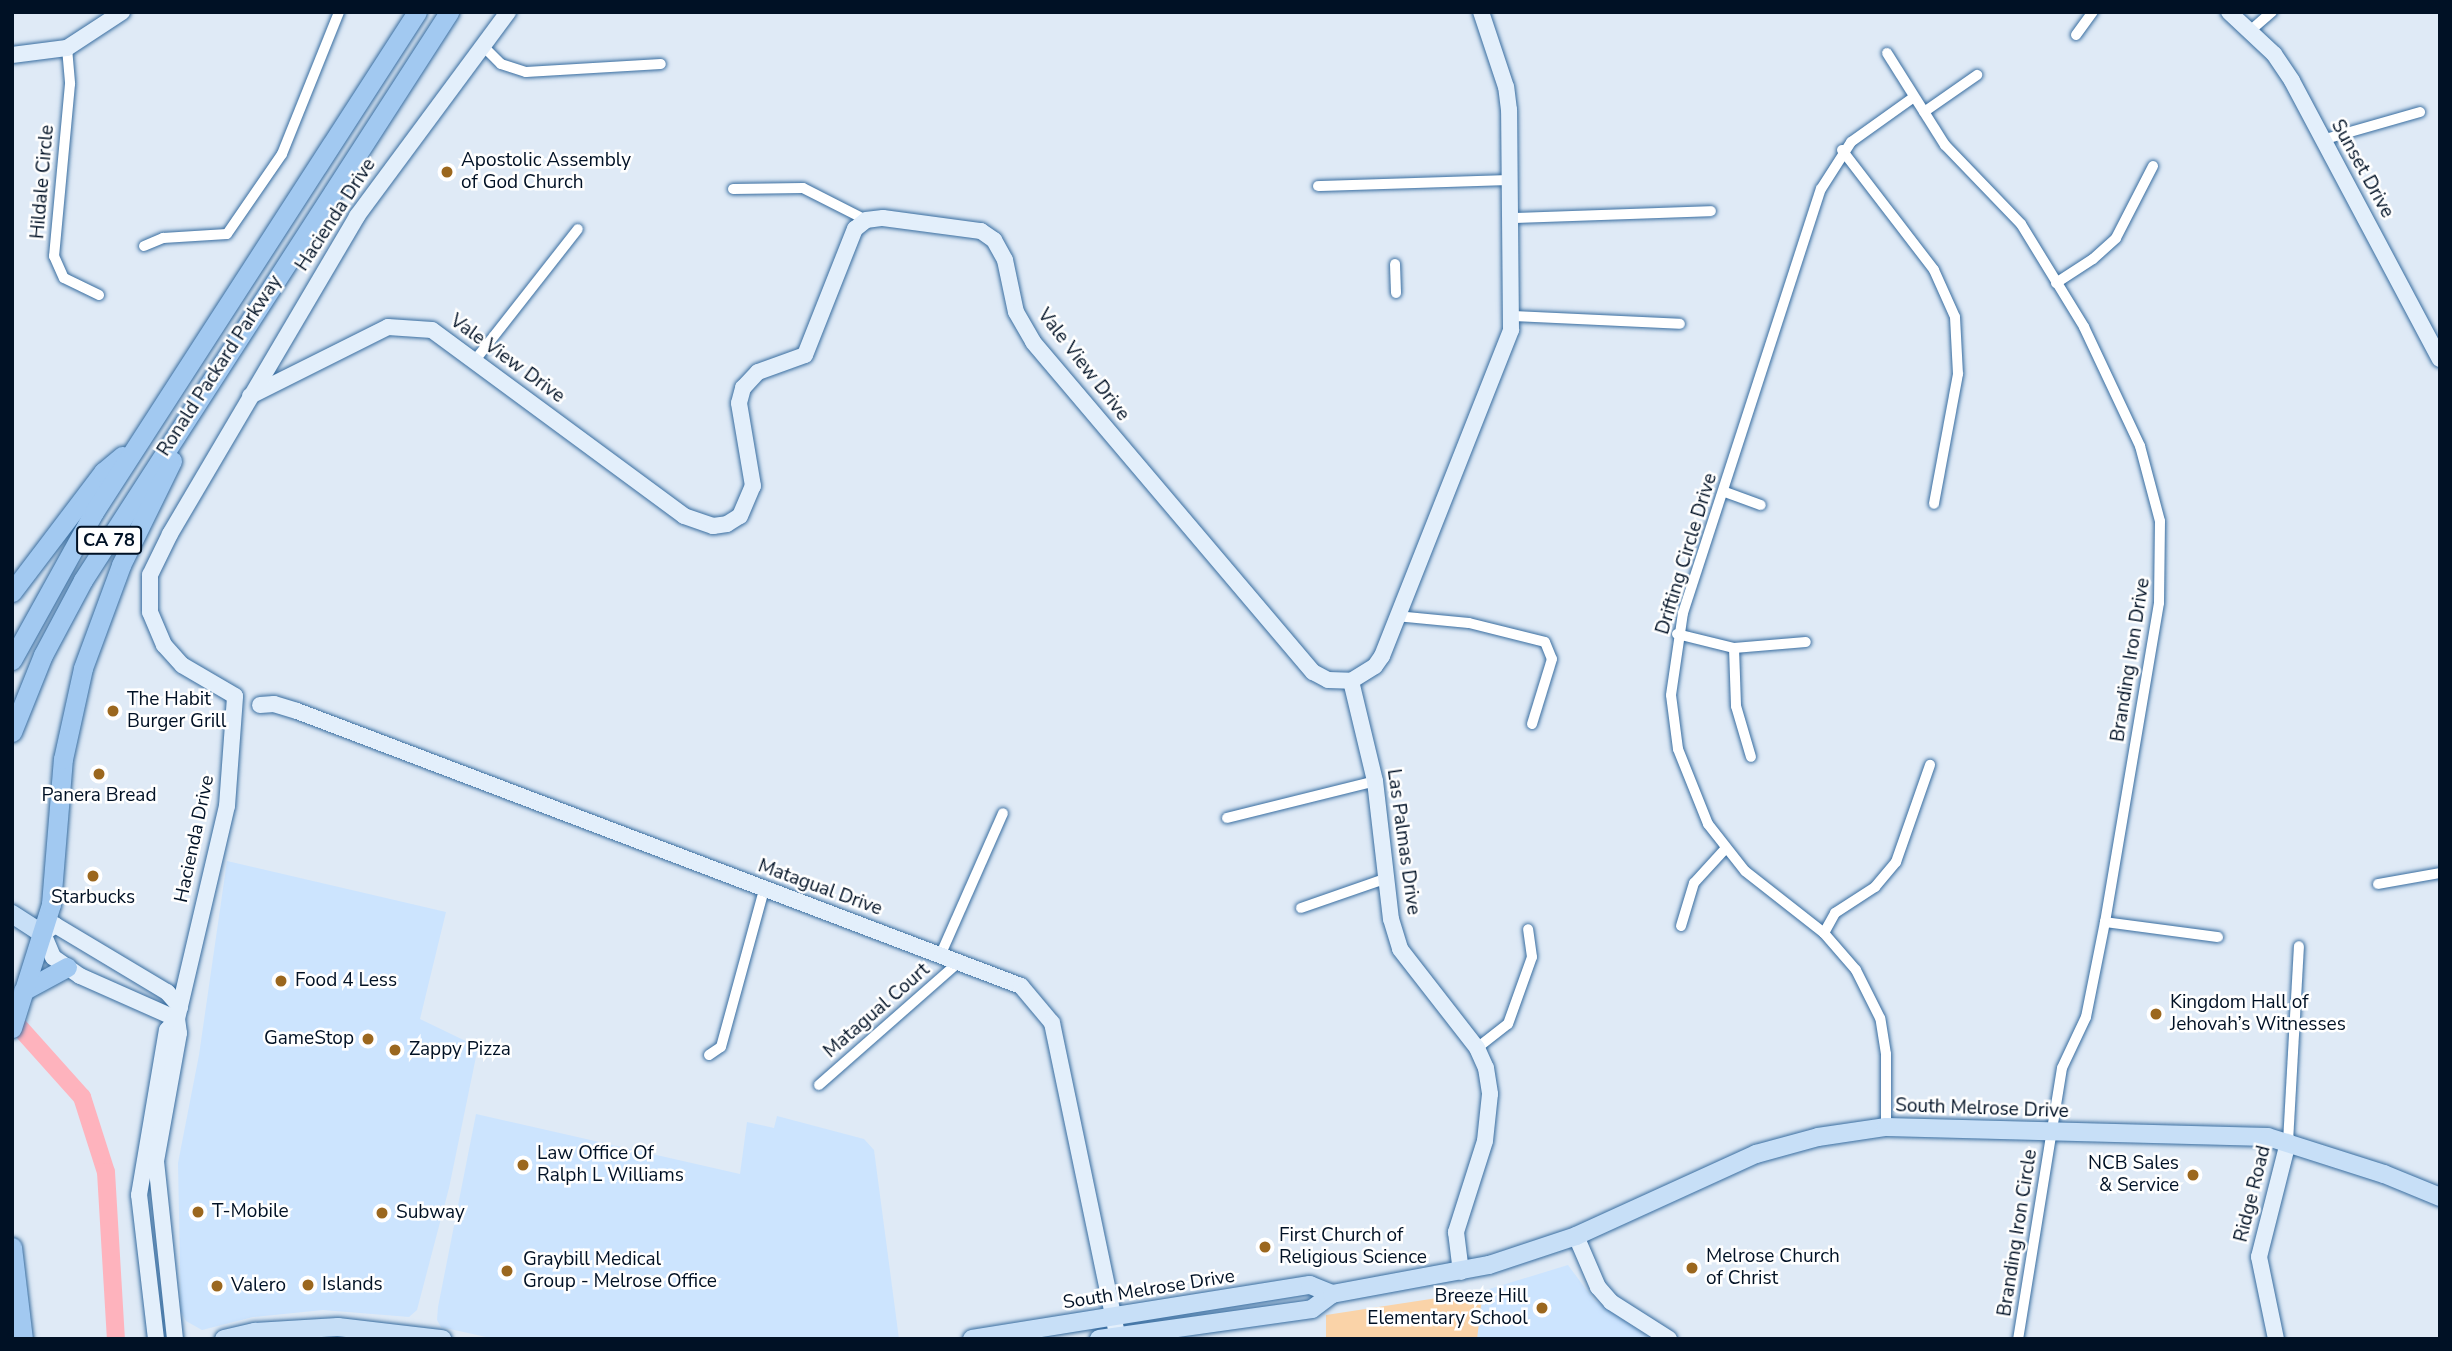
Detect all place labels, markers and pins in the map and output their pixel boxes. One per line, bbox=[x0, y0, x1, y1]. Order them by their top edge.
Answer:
place label: Apostolic Assembly of God Church bbox=[461, 150, 631, 194]
marker: Apostolic Assembly of God Church bbox=[439, 164, 455, 180]
place label: The Habit Burger Grill bbox=[127, 689, 226, 733]
marker: The Habit Burger Grill bbox=[105, 703, 121, 719]
marker: Panera Bread bbox=[91, 766, 107, 782]
place label: Panera Bread bbox=[42, 785, 156, 807]
marker: Starbucks bbox=[85, 868, 101, 884]
place label: Starbucks bbox=[51, 887, 135, 909]
place label: Food 4 Less bbox=[295, 970, 397, 992]
marker: Food 4 Less bbox=[273, 973, 289, 989]
place label: Kingdom Hall of Jehovah’s Witnesses bbox=[2170, 992, 2346, 1036]
marker: Kingdom Hall of Jehovah’s Witnesses bbox=[2148, 1006, 2164, 1022]
place label: GameStop bbox=[264, 1028, 354, 1050]
marker: GameStop bbox=[360, 1031, 376, 1047]
place label: Zappy Pizza bbox=[409, 1039, 511, 1061]
marker: Zappy Pizza bbox=[387, 1042, 403, 1058]
place label: Law Office Of Ralph L Williams bbox=[537, 1143, 684, 1187]
place label: NCB Sales & Service bbox=[2088, 1153, 2179, 1197]
marker: Law Office Of Ralph L Williams bbox=[515, 1157, 531, 1173]
marker: NCB Sales & Service bbox=[2185, 1167, 2201, 1183]
place label: T-Mobile bbox=[212, 1201, 289, 1223]
place label: Subway bbox=[396, 1202, 465, 1224]
marker: T-Mobile bbox=[190, 1204, 206, 1220]
marker: Subway bbox=[374, 1205, 390, 1221]
place label: First Church of Religious Science bbox=[1279, 1225, 1427, 1269]
marker: First Church of Religious Science bbox=[1257, 1239, 1273, 1255]
place label: Melrose Church of Christ bbox=[1706, 1246, 1840, 1290]
place label: Graybill Medical Group - Melrose Office bbox=[523, 1249, 717, 1293]
marker: Melrose Church of Christ bbox=[1684, 1260, 1700, 1276]
marker: Graybill Medical Group - Melrose Office bbox=[497, 1261, 517, 1281]
place label: Islands bbox=[322, 1274, 383, 1296]
place label: Valero bbox=[231, 1275, 286, 1297]
marker: Islands bbox=[300, 1277, 316, 1293]
marker: Valero bbox=[209, 1278, 225, 1294]
place label: Breeze Hill Elementary School bbox=[1367, 1286, 1528, 1330]
marker: Breeze Hill Elementary School bbox=[1534, 1300, 1550, 1316]

